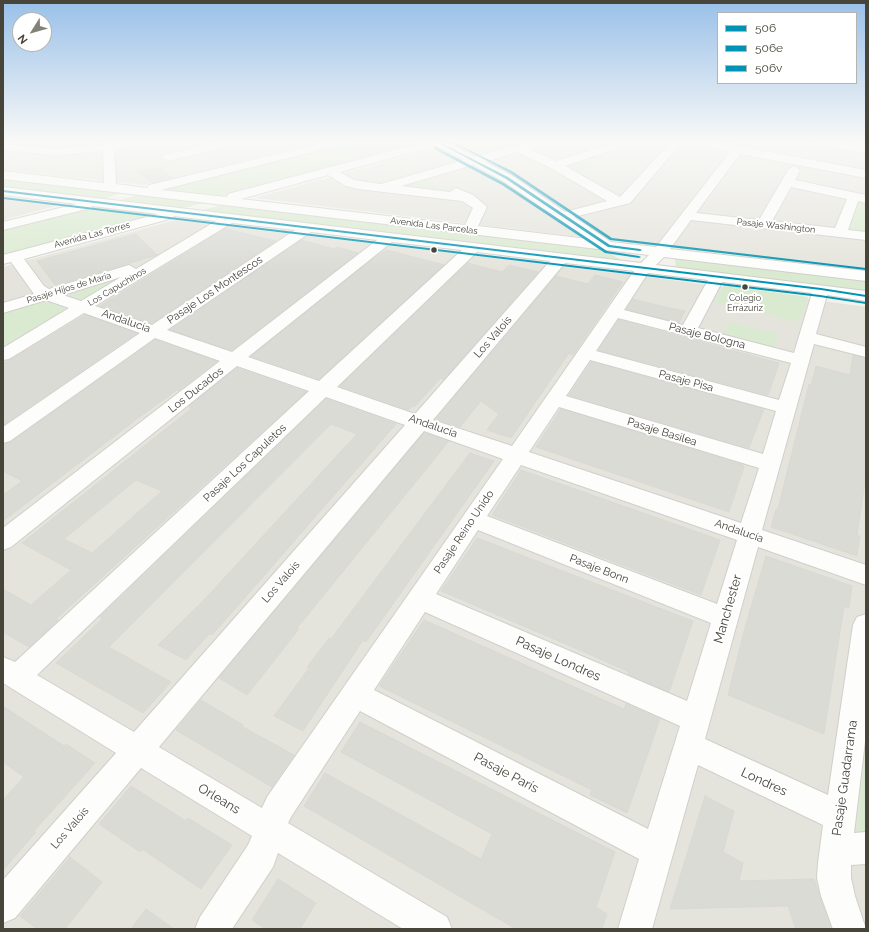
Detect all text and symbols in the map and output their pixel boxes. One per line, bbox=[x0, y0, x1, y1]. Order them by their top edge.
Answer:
north arrow bbox=[12, 12, 52, 52]
legend bbox=[717, 12, 857, 84]
text: 506 bbox=[755, 21, 776, 35]
text: N bbox=[15, 32, 31, 46]
text: 506e bbox=[755, 41, 783, 55]
text: 506v bbox=[755, 61, 783, 75]
street label: Avenida Las Parcelas bbox=[390, 215, 478, 237]
street label: Pasaje Washington bbox=[736, 216, 816, 236]
street label: Avenida Las Torres bbox=[53, 220, 131, 250]
unlabelled marker bbox=[429, 245, 439, 255]
street label: Pasaje Los Montescos bbox=[165, 253, 265, 327]
street label: Los Capuchinos bbox=[86, 265, 148, 309]
street label: Pasaje Hijos de María bbox=[25, 270, 113, 306]
marker: Colegio Errázuriz bbox=[740, 282, 750, 292]
place label: Colegio Errázuriz bbox=[727, 293, 763, 314]
street label: Andalucía bbox=[100, 307, 152, 335]
street label: Los Valois bbox=[471, 313, 515, 361]
street label: Pasaje Bologna bbox=[667, 320, 747, 352]
street label: Los Ducados bbox=[166, 364, 226, 416]
street label: Pasaje Pisa bbox=[657, 367, 715, 395]
street label: Andalucía bbox=[407, 412, 459, 440]
street label: Pasaje Basilea bbox=[626, 415, 698, 449]
street label: Pasaje Los Capuletos bbox=[201, 421, 289, 505]
street label: Pasaje Reino Unido bbox=[431, 488, 497, 576]
street label: Andalucía bbox=[713, 517, 765, 545]
street label: Pasaje Bonn bbox=[567, 552, 631, 586]
street label: Los Valois bbox=[259, 558, 303, 606]
street label: Manchester bbox=[711, 573, 745, 645]
street label: Pasaje Londres bbox=[513, 633, 603, 685]
street label: Pasaje Guadarrama bbox=[829, 719, 861, 837]
street label: Pasaje París bbox=[471, 749, 541, 797]
street label: Londres bbox=[738, 765, 790, 799]
street label: Orleans bbox=[195, 780, 243, 818]
street label: Los Valois bbox=[48, 804, 92, 852]

